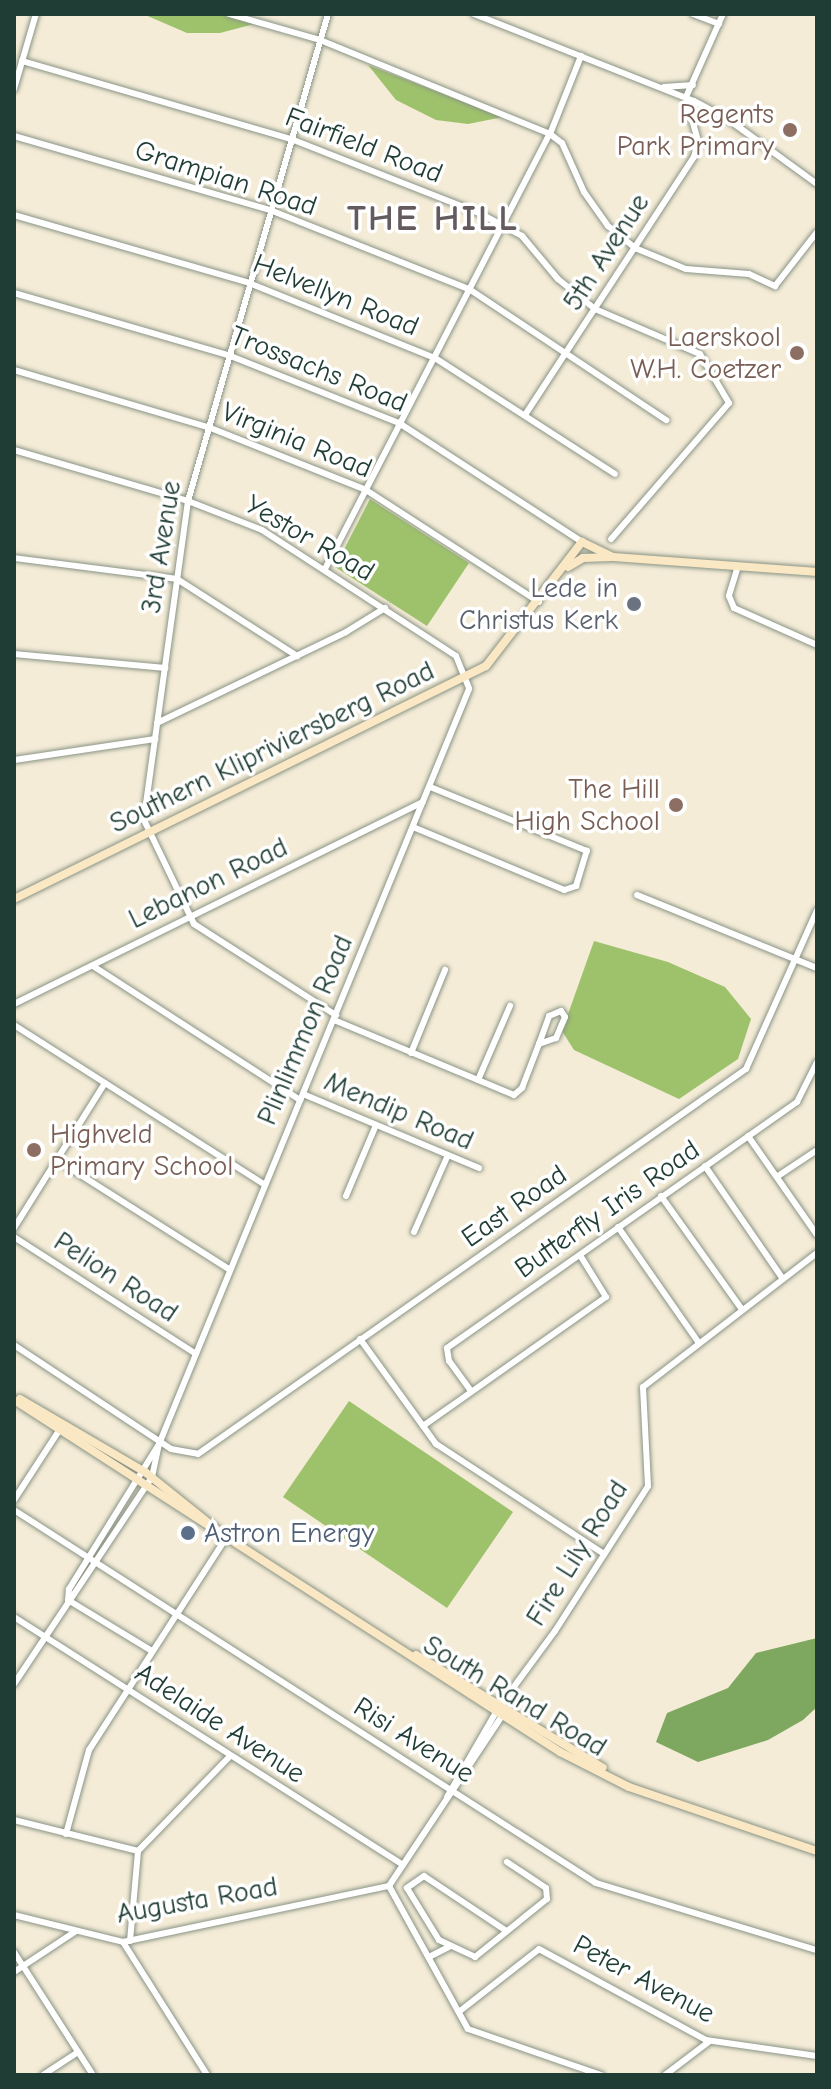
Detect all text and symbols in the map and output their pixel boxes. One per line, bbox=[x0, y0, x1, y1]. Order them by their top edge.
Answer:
place label: Regents Park Primary bbox=[617, 97, 774, 163]
street label: Fairfield Road bbox=[281, 100, 447, 190]
marker: Regents Park Primary bbox=[781, 121, 799, 139]
street label: Grampian Road bbox=[131, 133, 321, 223]
street label: 5th Avenue bbox=[556, 187, 656, 317]
district label: THE HILL bbox=[347, 197, 519, 241]
street label: Helvellyn Road bbox=[248, 247, 424, 343]
street label: Trossachs Road bbox=[226, 318, 412, 420]
place label: Laerskool W.H. Coetzer bbox=[630, 320, 781, 386]
marker: Laerskool W.H. Coetzer bbox=[788, 344, 806, 362]
street label: Virginia Road bbox=[217, 395, 377, 485]
street label: 3rd Avenue bbox=[134, 478, 188, 616]
street label: Yestor Road bbox=[239, 488, 381, 588]
place label: Lede in Christus Kerk bbox=[459, 571, 618, 637]
marker: Lede in Christus Kerk bbox=[625, 595, 643, 613]
street label: Southern Klipriviersberg Road bbox=[104, 654, 440, 840]
place label: The Hill High School bbox=[514, 772, 660, 838]
marker: The Hill High School bbox=[667, 796, 685, 814]
street label: Lebanon Road bbox=[123, 830, 293, 936]
street label: Plinlimmon Road bbox=[250, 930, 360, 1130]
street label: Mendip Road bbox=[319, 1065, 479, 1157]
place label: Highveld Primary School bbox=[50, 1117, 233, 1183]
street label: Butterfly Iris Road bbox=[508, 1133, 706, 1285]
marker: Highveld Primary School bbox=[25, 1141, 43, 1159]
street label: East Road bbox=[455, 1158, 573, 1254]
street label: Pelion Road bbox=[48, 1224, 184, 1330]
street label: Fire Lily Road bbox=[519, 1474, 635, 1632]
place label: Astron Energy bbox=[204, 1516, 374, 1550]
marker: Astron Energy bbox=[179, 1524, 197, 1542]
street label: South Rand Road bbox=[417, 1628, 613, 1764]
street label: Adelaide Avenue bbox=[129, 1656, 311, 1790]
street label: Risi Avenue bbox=[348, 1690, 480, 1790]
street label: Augusta Road bbox=[114, 1869, 280, 1931]
street label: Peter Avenue bbox=[567, 1928, 721, 2030]

